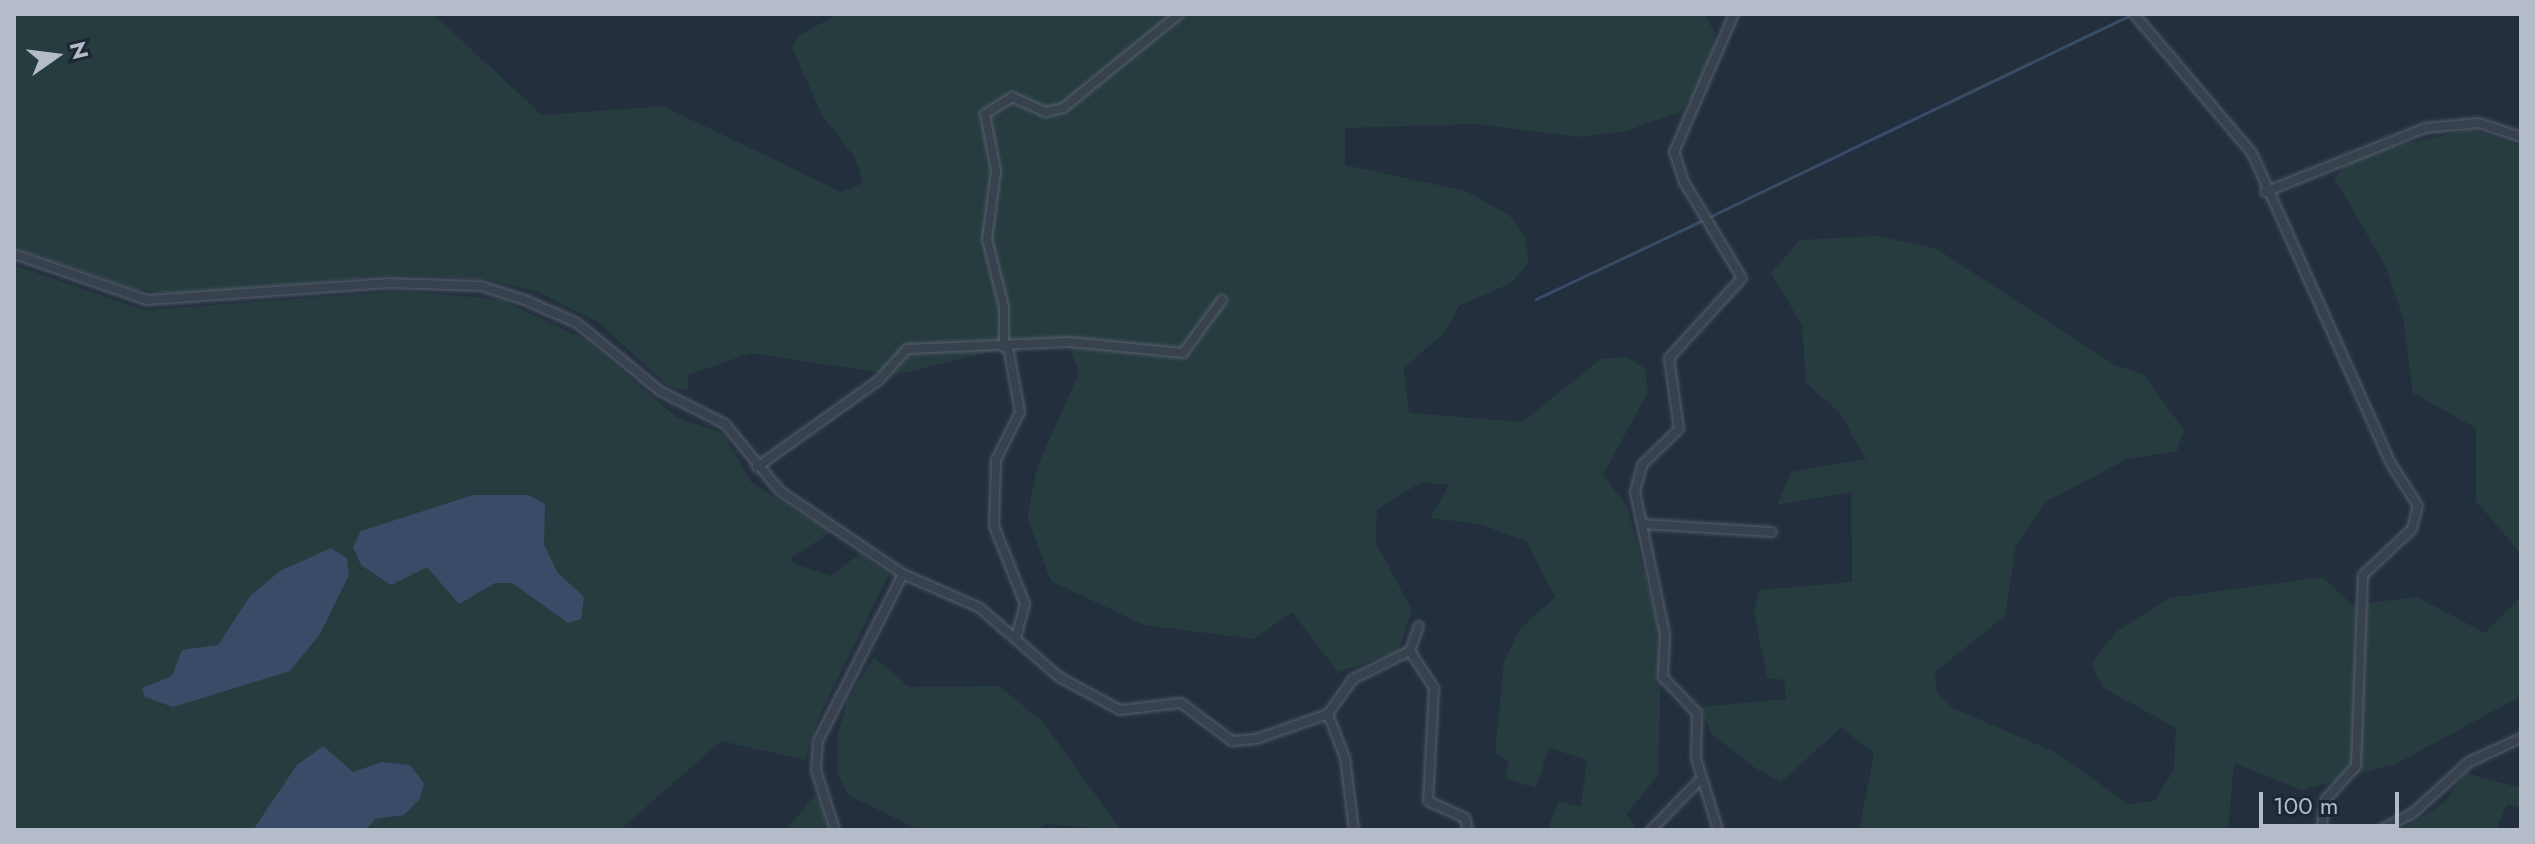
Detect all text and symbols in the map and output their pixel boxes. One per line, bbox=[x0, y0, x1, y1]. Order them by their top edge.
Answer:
north arrow bbox=[16, 16, 96, 96]
text: N bbox=[62, 38, 97, 63]
scale bar bbox=[2263, 776, 2403, 826]
text: 100 m bbox=[2273, 788, 2339, 823]

